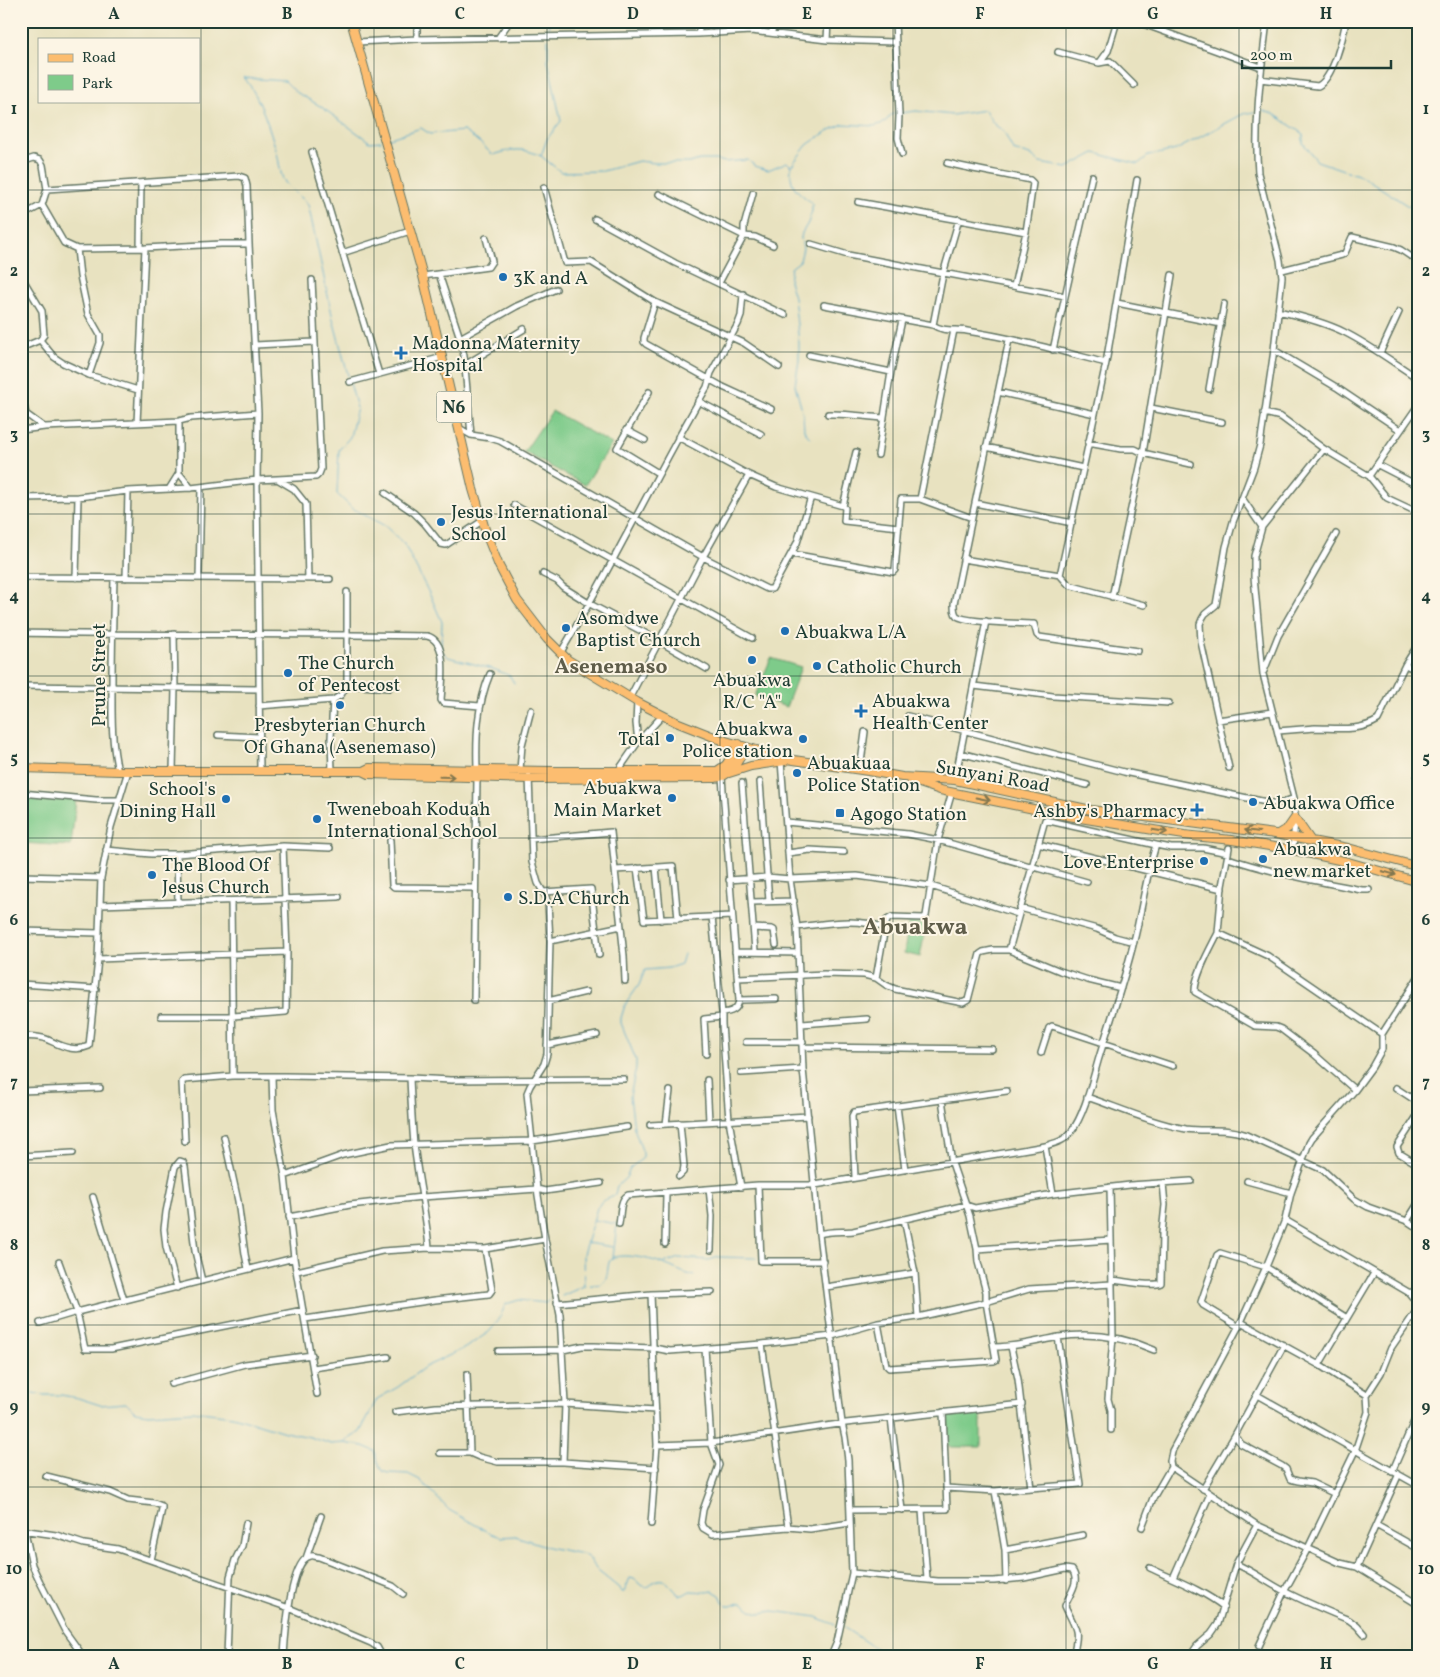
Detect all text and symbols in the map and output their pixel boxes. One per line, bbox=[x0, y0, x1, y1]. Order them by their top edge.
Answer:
text: A bbox=[108, 4, 120, 26]
text: B bbox=[282, 4, 293, 26]
text: C bbox=[455, 4, 465, 26]
text: D bbox=[627, 4, 639, 26]
text: E bbox=[802, 4, 812, 26]
text: F bbox=[975, 4, 985, 26]
text: G bbox=[1147, 4, 1159, 26]
text: H bbox=[1320, 4, 1332, 26]
legend bbox=[38, 38, 200, 102]
scale bar bbox=[1242, 38, 1391, 70]
text: 200 m bbox=[1250, 46, 1293, 67]
text: Road bbox=[82, 48, 116, 69]
text: Park bbox=[82, 74, 113, 95]
text: 1 bbox=[11, 99, 17, 121]
text: 1 bbox=[1423, 99, 1429, 121]
text: 2 bbox=[10, 261, 18, 283]
text: 2 bbox=[1422, 261, 1430, 283]
place label: 3K and A bbox=[513, 266, 588, 292]
marker: 3K and A bbox=[497, 271, 509, 283]
place label: Madonna Maternity Hospital bbox=[412, 331, 580, 379]
marker: Madonna Maternity Hospital bbox=[394, 346, 408, 360]
road number: N6 bbox=[436, 392, 472, 422]
text: 3 bbox=[10, 424, 18, 446]
text: 3 bbox=[1422, 424, 1430, 446]
place label: Jesus International School bbox=[451, 500, 608, 548]
marker: Jesus International School bbox=[435, 516, 447, 528]
text: 4 bbox=[9, 586, 19, 608]
text: 4 bbox=[1421, 586, 1431, 608]
place label: Asomdwe Baptist Church bbox=[576, 606, 701, 654]
place label: Abuakwa L/A bbox=[795, 620, 907, 646]
marker: Asomdwe Baptist Church bbox=[560, 622, 572, 634]
street label: Prune Street bbox=[87, 623, 113, 727]
marker: Abuakwa L/A bbox=[779, 625, 791, 637]
place label: The Church of Pentecost bbox=[298, 651, 401, 699]
district label: Asenemaso bbox=[554, 653, 668, 682]
marker: Abuakwa R/C "A" bbox=[746, 654, 758, 666]
place label: Catholic Church bbox=[827, 655, 962, 681]
marker: Catholic Church bbox=[811, 660, 823, 672]
marker: The Church of Pentecost bbox=[282, 667, 294, 679]
place label: Abuakwa R/C "A" bbox=[713, 668, 791, 716]
place label: Abuakwa Health Center bbox=[872, 689, 988, 737]
marker: Presbyterian Church Of Ghana (Asenemaso) bbox=[334, 699, 346, 711]
marker: Abuakwa Health Center bbox=[854, 704, 868, 718]
place label: Presbyterian Church Of Ghana (Asenemaso) bbox=[244, 713, 436, 761]
place label: Abuakwa Police station bbox=[682, 717, 793, 765]
place label: Total bbox=[618, 727, 660, 753]
marker: Total bbox=[664, 732, 676, 744]
marker: Abuakwa Police station bbox=[797, 733, 809, 745]
text: 5 bbox=[10, 748, 18, 770]
text: 5 bbox=[1422, 748, 1430, 770]
place label: Abuakuaa Police Station bbox=[807, 751, 920, 799]
street label: Sunyani Road bbox=[934, 754, 1052, 800]
marker: Abuakuaa Police Station bbox=[791, 767, 803, 779]
one-way arrow bbox=[438, 772, 454, 781]
place label: Abuakwa Main Market bbox=[553, 776, 662, 824]
place label: School's Dining Hall bbox=[119, 777, 216, 825]
place label: Abuakwa Office bbox=[1263, 791, 1395, 817]
marker: Abuakwa Main Market bbox=[666, 792, 678, 804]
marker: School's Dining Hall bbox=[220, 793, 232, 805]
one-way arrow bbox=[975, 794, 991, 804]
marker: Abuakwa Office bbox=[1247, 796, 1259, 808]
place label: Tweneboah Koduah International School bbox=[327, 797, 498, 845]
place label: Ashby's Pharmacy bbox=[1033, 799, 1187, 825]
place label: Agogo Station bbox=[850, 802, 967, 828]
marker: Ashby's Pharmacy bbox=[1191, 804, 1203, 816]
marker: Agogo Station bbox=[834, 807, 846, 819]
marker: Tweneboah Koduah International School bbox=[311, 813, 323, 825]
one-way arrow bbox=[1152, 826, 1168, 836]
one-way arrow bbox=[1244, 826, 1260, 836]
place label: Abuakwa new market bbox=[1273, 837, 1371, 885]
place label: Love Enterprise bbox=[1063, 850, 1194, 876]
place label: The Blood Of Jesus Church bbox=[162, 853, 271, 901]
marker: Abuakwa new market bbox=[1257, 853, 1269, 865]
marker: Love Enterprise bbox=[1198, 855, 1210, 867]
one-way arrow bbox=[1380, 868, 1396, 878]
marker: The Blood Of Jesus Church bbox=[146, 869, 158, 881]
place label: S.D.A Church bbox=[518, 886, 630, 912]
marker: S.D.A Church bbox=[502, 891, 514, 903]
text: 6 bbox=[10, 910, 19, 932]
text: 6 bbox=[1422, 910, 1431, 932]
district label: Abuakwa bbox=[862, 911, 968, 945]
text: 7 bbox=[10, 1072, 18, 1094]
text: 7 bbox=[1422, 1072, 1430, 1094]
text: 8 bbox=[10, 1235, 18, 1257]
text: 8 bbox=[1422, 1235, 1430, 1257]
text: 9 bbox=[10, 1397, 19, 1419]
text: 9 bbox=[1422, 1397, 1431, 1419]
text: 10 bbox=[6, 1559, 22, 1581]
text: 10 bbox=[1418, 1559, 1434, 1581]
text: A bbox=[108, 1654, 120, 1676]
text: B bbox=[282, 1654, 293, 1676]
text: C bbox=[455, 1654, 465, 1676]
text: D bbox=[627, 1654, 639, 1676]
text: E bbox=[802, 1654, 812, 1676]
text: F bbox=[975, 1654, 985, 1676]
text: G bbox=[1147, 1654, 1159, 1676]
text: H bbox=[1320, 1654, 1332, 1676]

